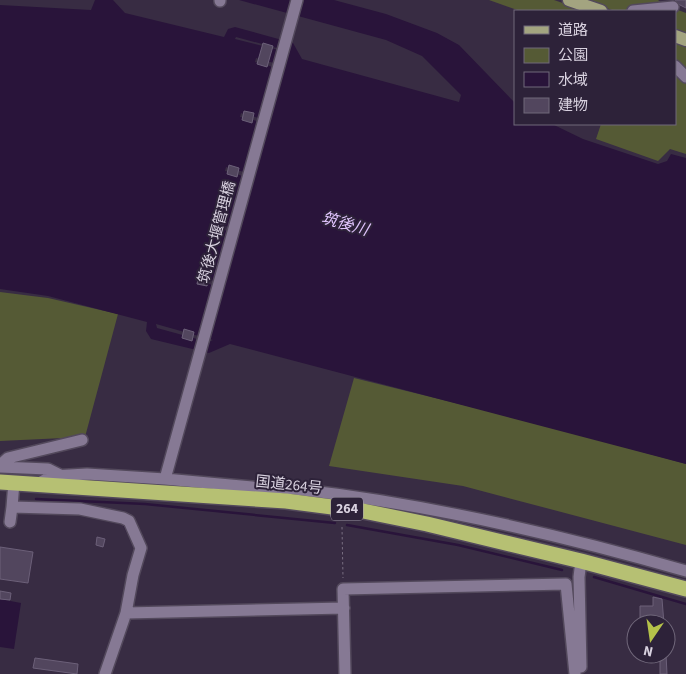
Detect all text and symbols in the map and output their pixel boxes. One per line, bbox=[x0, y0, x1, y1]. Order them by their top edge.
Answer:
legend bbox=[514, 10, 676, 125]
text: 道路 bbox=[558, 20, 588, 41]
text: 公園 bbox=[558, 45, 588, 66]
text: 水域 bbox=[558, 70, 588, 91]
text: 建物 bbox=[558, 95, 588, 116]
street label: 筑後大堰管理橋 bbox=[193, 179, 241, 285]
water label: 筑後川 bbox=[319, 207, 373, 242]
street label: 国道264号 bbox=[254, 471, 324, 499]
road number: 264 bbox=[331, 498, 363, 520]
north arrow bbox=[626, 614, 676, 664]
text: N bbox=[642, 640, 655, 661]

